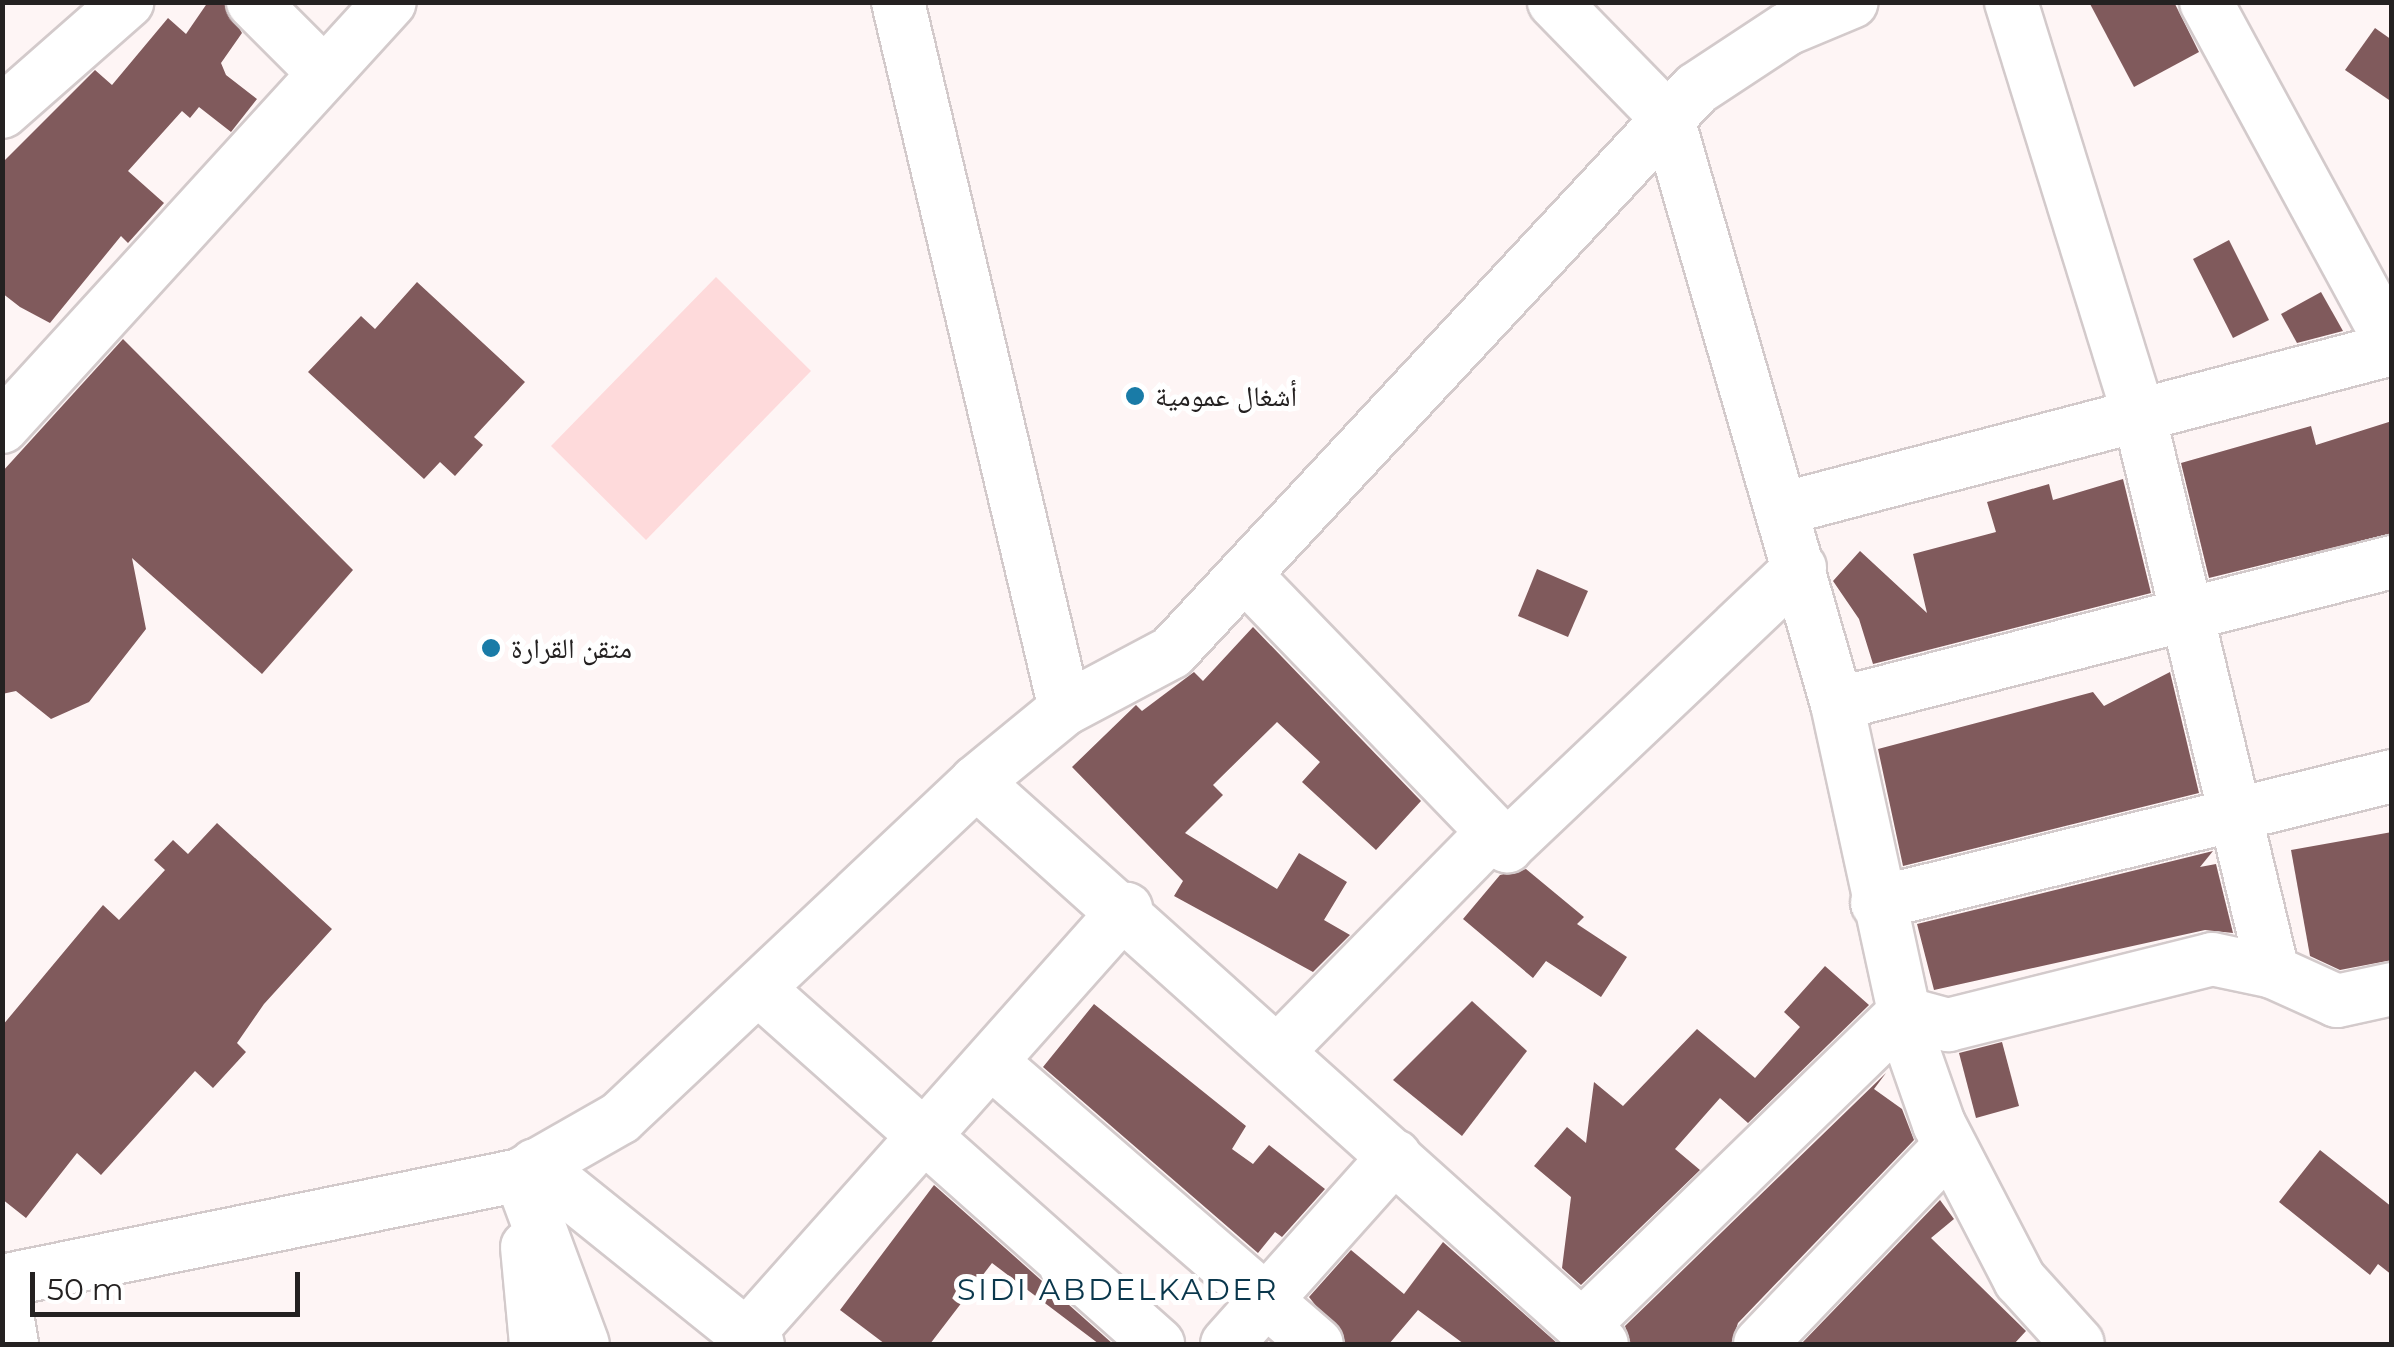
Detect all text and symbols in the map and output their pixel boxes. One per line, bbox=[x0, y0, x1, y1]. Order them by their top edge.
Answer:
place label: أشغال عمومية bbox=[1155, 379, 1297, 413]
marker: أشغال عمومية bbox=[1124, 385, 1146, 407]
place label: متقن القرارة bbox=[511, 631, 632, 665]
marker: متقن القرارة bbox=[480, 637, 502, 659]
scale bar bbox=[35, 1252, 305, 1314]
text: 50 m bbox=[47, 1271, 124, 1308]
district label: SIDI ABDELKADER bbox=[957, 1272, 1279, 1308]

